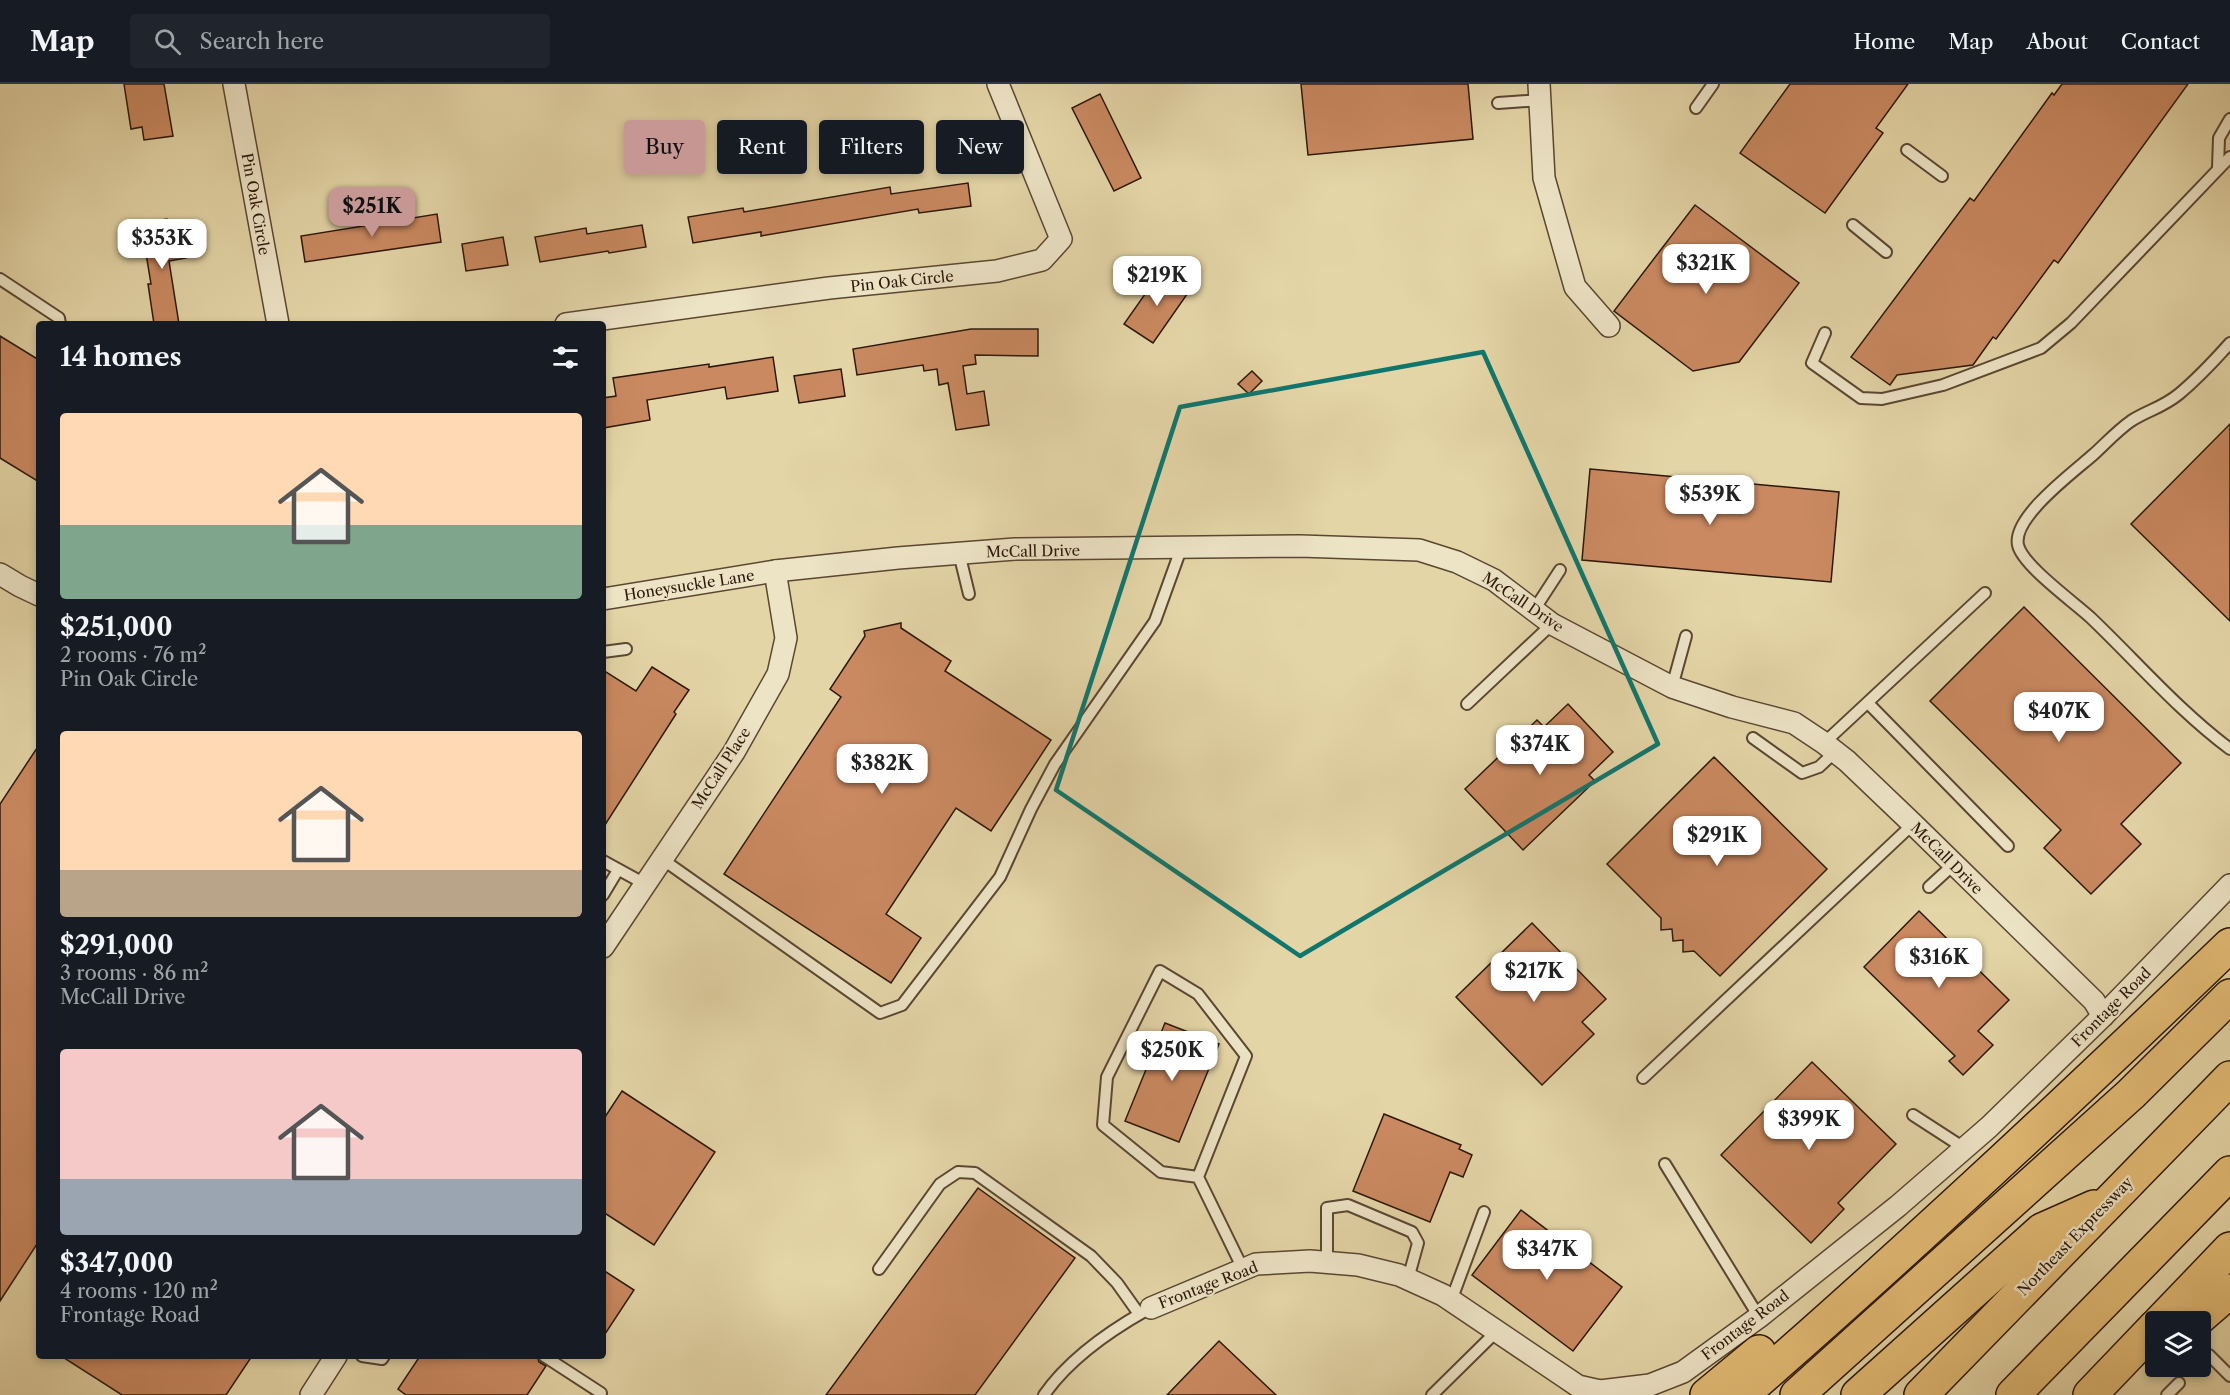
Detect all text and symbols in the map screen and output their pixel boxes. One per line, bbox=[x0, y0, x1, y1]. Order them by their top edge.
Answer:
search box bbox=[130, 14, 550, 68]
text: Map bbox=[30, 24, 94, 58]
icon: search bbox=[151, 25, 184, 58]
text: Search here bbox=[199, 28, 324, 55]
text: Home bbox=[1854, 29, 1915, 54]
text: Map bbox=[1948, 29, 1993, 54]
text: About bbox=[2026, 29, 2088, 54]
text: Contact bbox=[2121, 29, 2200, 54]
chip: Buy bbox=[624, 120, 705, 174]
chip: Rent bbox=[717, 120, 807, 174]
chip: Filters bbox=[819, 120, 924, 174]
chip: New bbox=[936, 120, 1024, 174]
street label: Pin Oak Circle bbox=[238, 151, 274, 257]
pin: $251K bbox=[330, 187, 414, 238]
text: $251K bbox=[343, 194, 402, 218]
pin: $353K bbox=[120, 219, 204, 270]
text: $353K bbox=[132, 226, 192, 250]
pin: $321K bbox=[1664, 244, 1748, 295]
text: $321K bbox=[1676, 251, 1736, 275]
pin: $219K bbox=[1115, 256, 1199, 307]
text: $219K bbox=[1127, 263, 1187, 287]
street label: Pin Oak Circle bbox=[849, 266, 955, 296]
text: 14 homes bbox=[60, 341, 182, 373]
icon: filters bbox=[549, 341, 582, 374]
icon: home bbox=[267, 452, 375, 560]
pin: $539K bbox=[1668, 475, 1752, 526]
text: $539K bbox=[1679, 482, 1741, 506]
street label: McCall Drive bbox=[986, 541, 1080, 561]
street label: Honeysuckle Lane bbox=[622, 565, 756, 605]
street label: McCall Drive bbox=[1479, 568, 1567, 636]
text: $251,000 bbox=[60, 611, 172, 643]
text: 2 rooms · 76 m² bbox=[60, 643, 206, 667]
text: Pin Oak Circle bbox=[60, 667, 198, 691]
pin: $407K bbox=[2017, 692, 2101, 743]
text: $407K bbox=[2028, 699, 2090, 723]
street label: McCall Place bbox=[688, 724, 754, 812]
pin: $374K bbox=[1498, 725, 1582, 776]
text: $374K bbox=[1510, 732, 1570, 756]
pin: $382K bbox=[840, 744, 924, 795]
text: $382K bbox=[851, 751, 913, 775]
icon: home bbox=[267, 770, 375, 878]
pin: $291K bbox=[1675, 816, 1759, 867]
street label: McCall Drive bbox=[1907, 818, 1987, 898]
text: $291K bbox=[1687, 823, 1747, 847]
text: $291,000 bbox=[60, 929, 174, 961]
pin: $316K bbox=[1897, 938, 1981, 989]
text: $316K bbox=[1909, 945, 1969, 969]
pin: $217K bbox=[1492, 952, 1576, 1003]
text: $217K bbox=[1505, 959, 1563, 983]
text: 3 rooms · 86 m² bbox=[60, 961, 208, 985]
street label: Frontage Road bbox=[2067, 963, 2155, 1051]
text: McCall Drive bbox=[60, 985, 185, 1009]
pin: $250K bbox=[1130, 1031, 1214, 1082]
text: $250K bbox=[1141, 1038, 1203, 1062]
icon: home bbox=[267, 1088, 375, 1196]
pin: $399K bbox=[1767, 1100, 1851, 1151]
text: $399K bbox=[1778, 1107, 1840, 1131]
street label: Northeast Expressway bbox=[2013, 1172, 2137, 1299]
pin: $347K bbox=[1505, 1230, 1589, 1281]
text: $347K bbox=[1517, 1237, 1577, 1261]
text: $347,000 bbox=[60, 1247, 173, 1279]
street label: Frontage Road bbox=[1156, 1257, 1260, 1313]
text: 4 rooms · 120 m² bbox=[60, 1279, 218, 1303]
street label: Frontage Road bbox=[1697, 1286, 1793, 1364]
text: Frontage Road bbox=[60, 1303, 200, 1327]
map controls bbox=[2145, 1311, 2211, 1377]
button: layers bbox=[2145, 1311, 2211, 1377]

